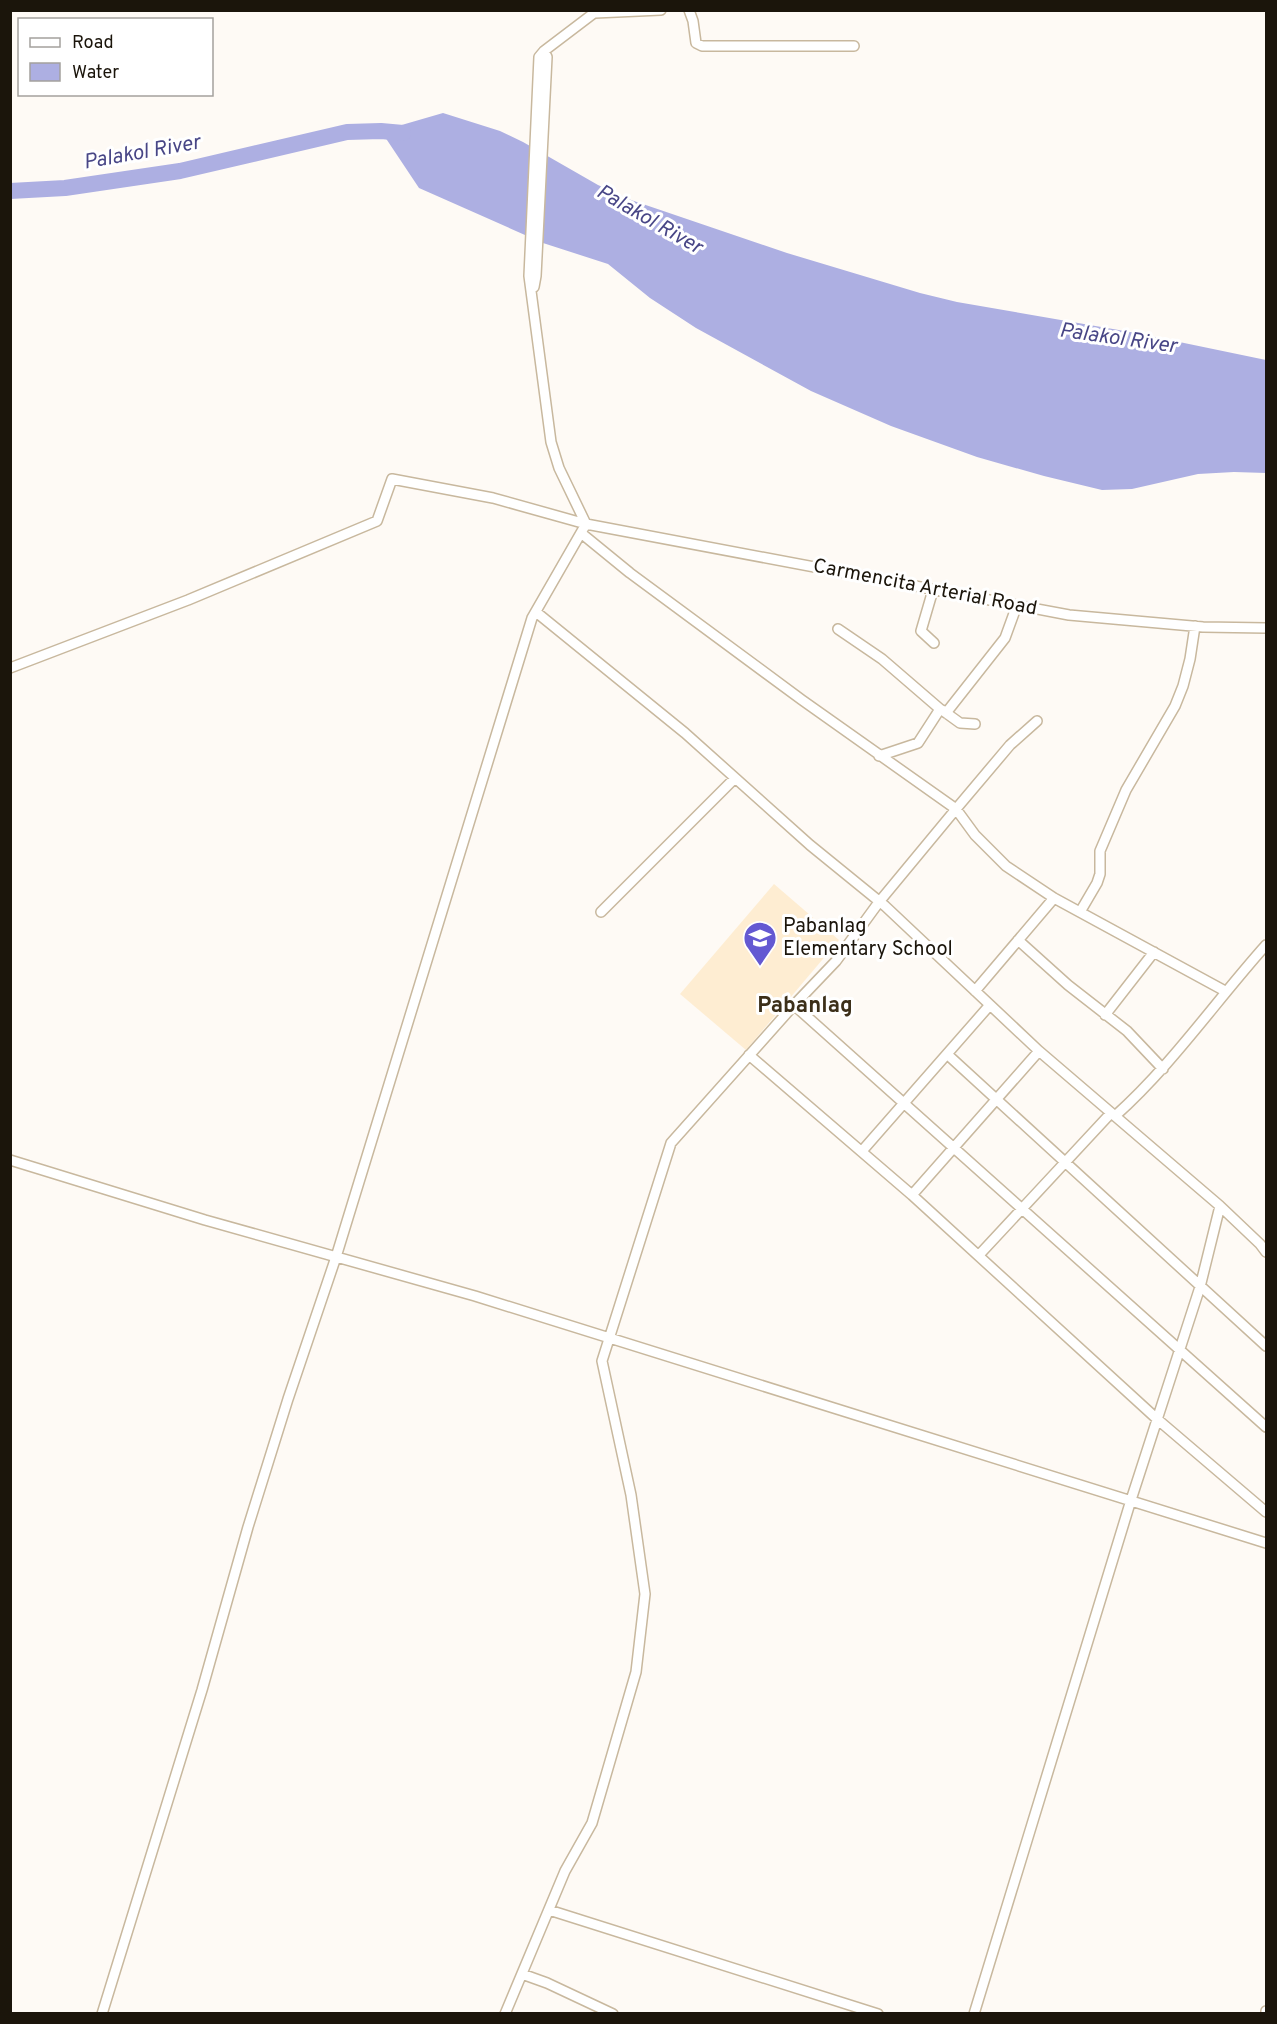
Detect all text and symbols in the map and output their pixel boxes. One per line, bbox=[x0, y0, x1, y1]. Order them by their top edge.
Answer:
legend bbox=[18, 18, 213, 96]
text: Road bbox=[72, 32, 114, 55]
text: Water bbox=[72, 62, 119, 85]
water label: Palakol River bbox=[82, 129, 204, 177]
water label: Palakol River bbox=[591, 179, 709, 262]
water label: Palakol River bbox=[1058, 317, 1180, 361]
street label: Carmencita Arterial Road bbox=[811, 554, 1039, 622]
place label: Pabanlag Elementary School bbox=[783, 914, 953, 963]
school or university icon: Pabanlag Elementary School bbox=[742, 920, 778, 967]
district label: Pabanlag bbox=[757, 993, 853, 1020]

